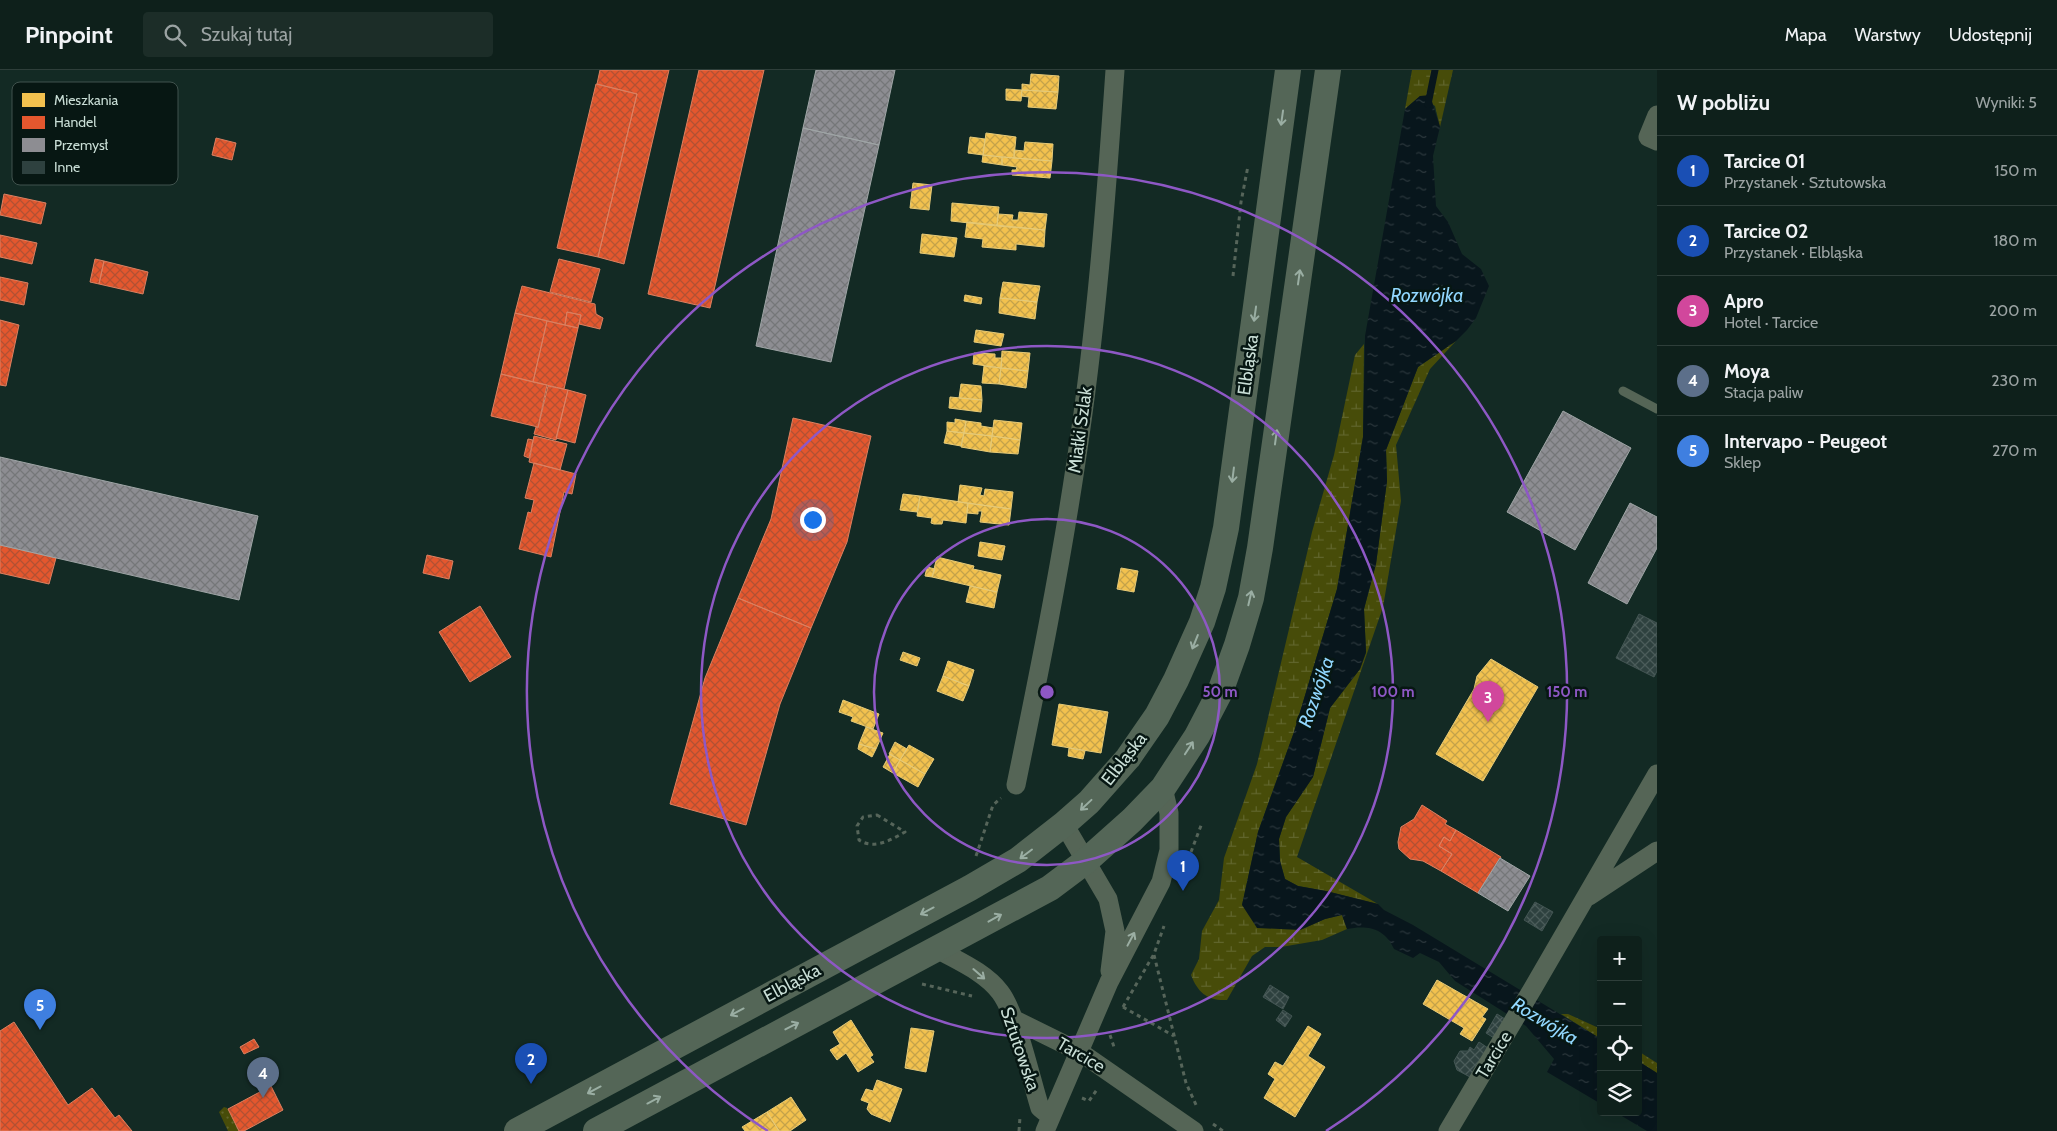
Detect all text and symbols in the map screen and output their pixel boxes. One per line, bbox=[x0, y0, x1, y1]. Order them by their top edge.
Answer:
search box bbox=[143, 12, 493, 57]
text: Pinpoint bbox=[25, 20, 113, 49]
icon: search bbox=[161, 21, 189, 49]
text: Szukaj tutaj bbox=[201, 23, 292, 46]
text: Mapa bbox=[1785, 24, 1827, 46]
text: Warstwy bbox=[1855, 24, 1921, 46]
text: Udostępnij bbox=[1949, 24, 2032, 46]
legend bbox=[12, 82, 178, 185]
text: W pobliżu bbox=[1677, 90, 1770, 115]
text: Mieszkania bbox=[54, 91, 118, 109]
text: Wyniki: 5 bbox=[1975, 93, 2037, 112]
one-way arrow bbox=[1277, 110, 1287, 126]
text: Handel bbox=[54, 113, 97, 131]
text: Przemysł bbox=[54, 136, 109, 154]
text: Tarcice 01 bbox=[1724, 150, 1805, 173]
text: Inne bbox=[54, 158, 80, 176]
text: 1 bbox=[1690, 161, 1696, 180]
text: 150 m bbox=[1994, 161, 2037, 180]
text: Przystanek · Sztutowska bbox=[1724, 173, 1886, 192]
text: Tarcice 02 bbox=[1724, 220, 1808, 243]
text: 2 bbox=[1689, 231, 1697, 250]
text: 180 m bbox=[1993, 231, 2037, 250]
text: Przystanek · Elbląska bbox=[1724, 243, 1863, 262]
one-way arrow bbox=[1294, 269, 1304, 285]
water label: Rozwójka bbox=[1391, 284, 1464, 307]
text: Apro bbox=[1724, 290, 1764, 313]
text: 3 bbox=[1689, 301, 1697, 320]
text: 200 m bbox=[1989, 301, 2037, 320]
one-way arrow bbox=[1250, 306, 1260, 322]
text: Hotel · Tarcice bbox=[1724, 313, 1818, 332]
street label: Elbląska bbox=[1233, 333, 1263, 397]
text: Moya bbox=[1724, 360, 1770, 383]
text: 4 bbox=[1688, 371, 1698, 390]
text: 230 m bbox=[1991, 371, 2037, 390]
text: Stacja paliw bbox=[1724, 383, 1803, 402]
street label: Miałki Szlak bbox=[1063, 385, 1097, 475]
one-way arrow bbox=[1271, 430, 1281, 446]
text: Intervapo - Peugeot bbox=[1724, 430, 1887, 453]
text: 5 bbox=[1689, 441, 1697, 460]
text: 270 m bbox=[1992, 441, 2037, 460]
text: Sklep bbox=[1724, 453, 1761, 472]
one-way arrow bbox=[1228, 467, 1238, 483]
your location bbox=[800, 507, 826, 533]
one-way arrow bbox=[1246, 590, 1256, 606]
one-way arrow bbox=[1189, 634, 1199, 649]
water label: Rozwójka bbox=[1293, 654, 1339, 730]
pin: 3 bbox=[1472, 681, 1504, 722]
centre of rings bbox=[1038, 683, 1056, 701]
text: 50 m bbox=[1202, 683, 1238, 701]
text: 100 m bbox=[1371, 683, 1415, 701]
text: 150 m bbox=[1547, 683, 1587, 701]
street label: Elbląska bbox=[1097, 728, 1152, 790]
one-way arrow bbox=[1184, 741, 1194, 755]
one-way arrow bbox=[1079, 799, 1092, 811]
one-way arrow bbox=[1019, 849, 1033, 859]
pin: 1 bbox=[1167, 850, 1199, 891]
one-way arrow bbox=[920, 907, 934, 917]
one-way arrow bbox=[987, 912, 1002, 922]
one-way arrow bbox=[1126, 931, 1136, 946]
map controls bbox=[1597, 936, 1642, 1116]
button: + bbox=[1597, 936, 1642, 981]
street label: Elbląska bbox=[760, 959, 824, 1007]
one-way arrow bbox=[972, 968, 985, 979]
button: − bbox=[1597, 981, 1642, 1026]
pin: 5 bbox=[24, 989, 56, 1030]
water label: Rozwójka bbox=[1508, 992, 1582, 1050]
street label: Sztutowska bbox=[995, 1004, 1045, 1094]
one-way arrow bbox=[730, 1008, 745, 1018]
one-way arrow bbox=[785, 1021, 800, 1031]
button: locate bbox=[1597, 1026, 1642, 1071]
street label: Tarcice bbox=[1471, 1027, 1517, 1083]
street label: Tarcice bbox=[1053, 1033, 1109, 1077]
pin: 2 bbox=[515, 1043, 547, 1084]
pin: 4 bbox=[247, 1057, 279, 1098]
button: layers bbox=[1597, 1071, 1642, 1116]
one-way arrow bbox=[587, 1085, 602, 1095]
one-way arrow bbox=[647, 1094, 661, 1104]

